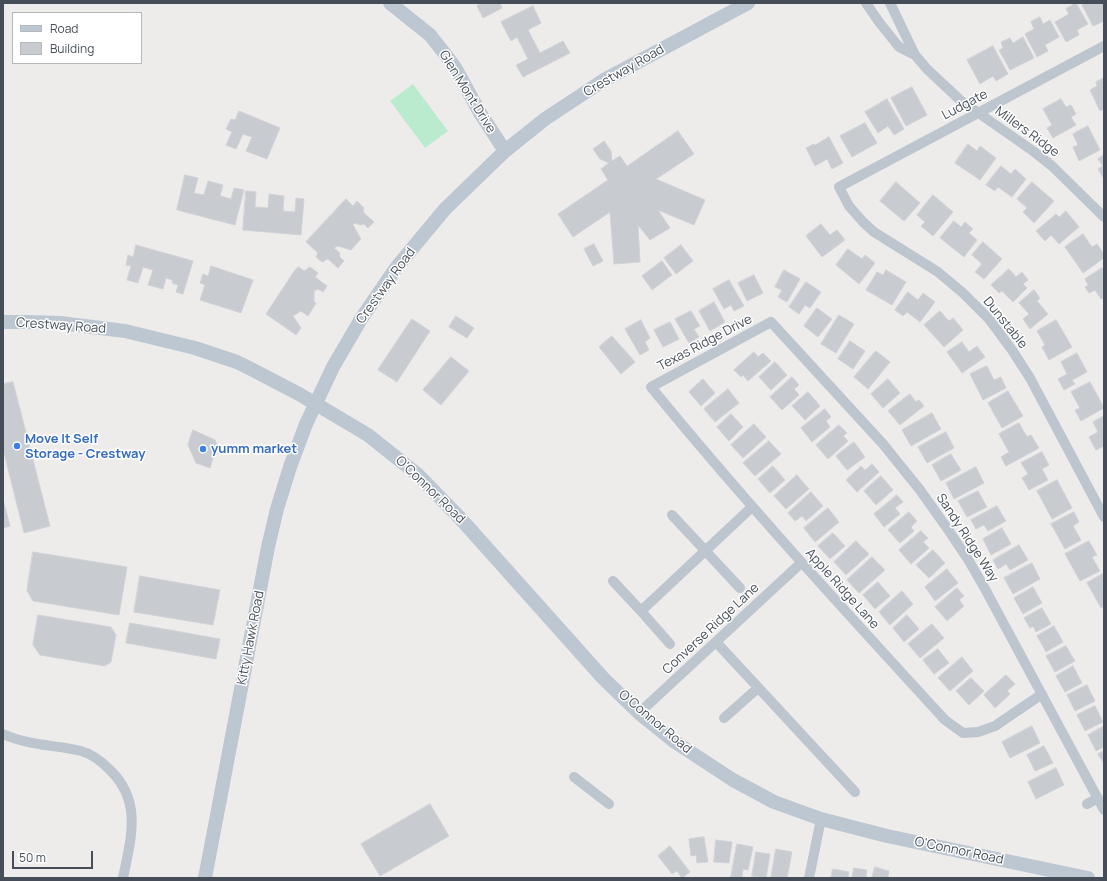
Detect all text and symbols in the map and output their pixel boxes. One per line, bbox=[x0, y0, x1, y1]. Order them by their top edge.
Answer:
legend bbox=[12, 12, 142, 64]
text: Road bbox=[50, 20, 78, 37]
text: Building bbox=[50, 40, 94, 57]
street label: Crestway Road bbox=[581, 42, 667, 100]
street label: Glen Mont Drive bbox=[435, 48, 499, 136]
street label: Ludgate bbox=[939, 86, 991, 124]
street label: Millers Ridge bbox=[992, 103, 1062, 161]
street label: Crestway Road bbox=[353, 245, 419, 327]
street label: Dunstable bbox=[980, 294, 1030, 352]
street label: Texas Ridge Drive bbox=[655, 312, 755, 374]
street label: Crestway Road bbox=[15, 315, 107, 337]
place label: Move It Self Storage - Crestway bbox=[25, 431, 145, 462]
marker: Move It Self Storage - Crestway bbox=[12, 441, 22, 451]
place label: yumm market bbox=[211, 441, 297, 457]
marker: yumm market bbox=[198, 444, 208, 454]
street label: O'Connor Road bbox=[392, 453, 468, 527]
street label: Sandy Ridge Way bbox=[933, 491, 1001, 585]
street label: Apple Ridge Lane bbox=[802, 546, 882, 632]
street label: Converse Ridge Lane bbox=[660, 580, 762, 678]
street label: Kitty Hawk Road bbox=[234, 590, 268, 686]
street label: O'Connor Road bbox=[615, 687, 695, 757]
street label: O'Connor Road bbox=[913, 834, 1005, 868]
scale bar bbox=[14, 843, 95, 869]
text: 50 m bbox=[19, 849, 46, 866]

